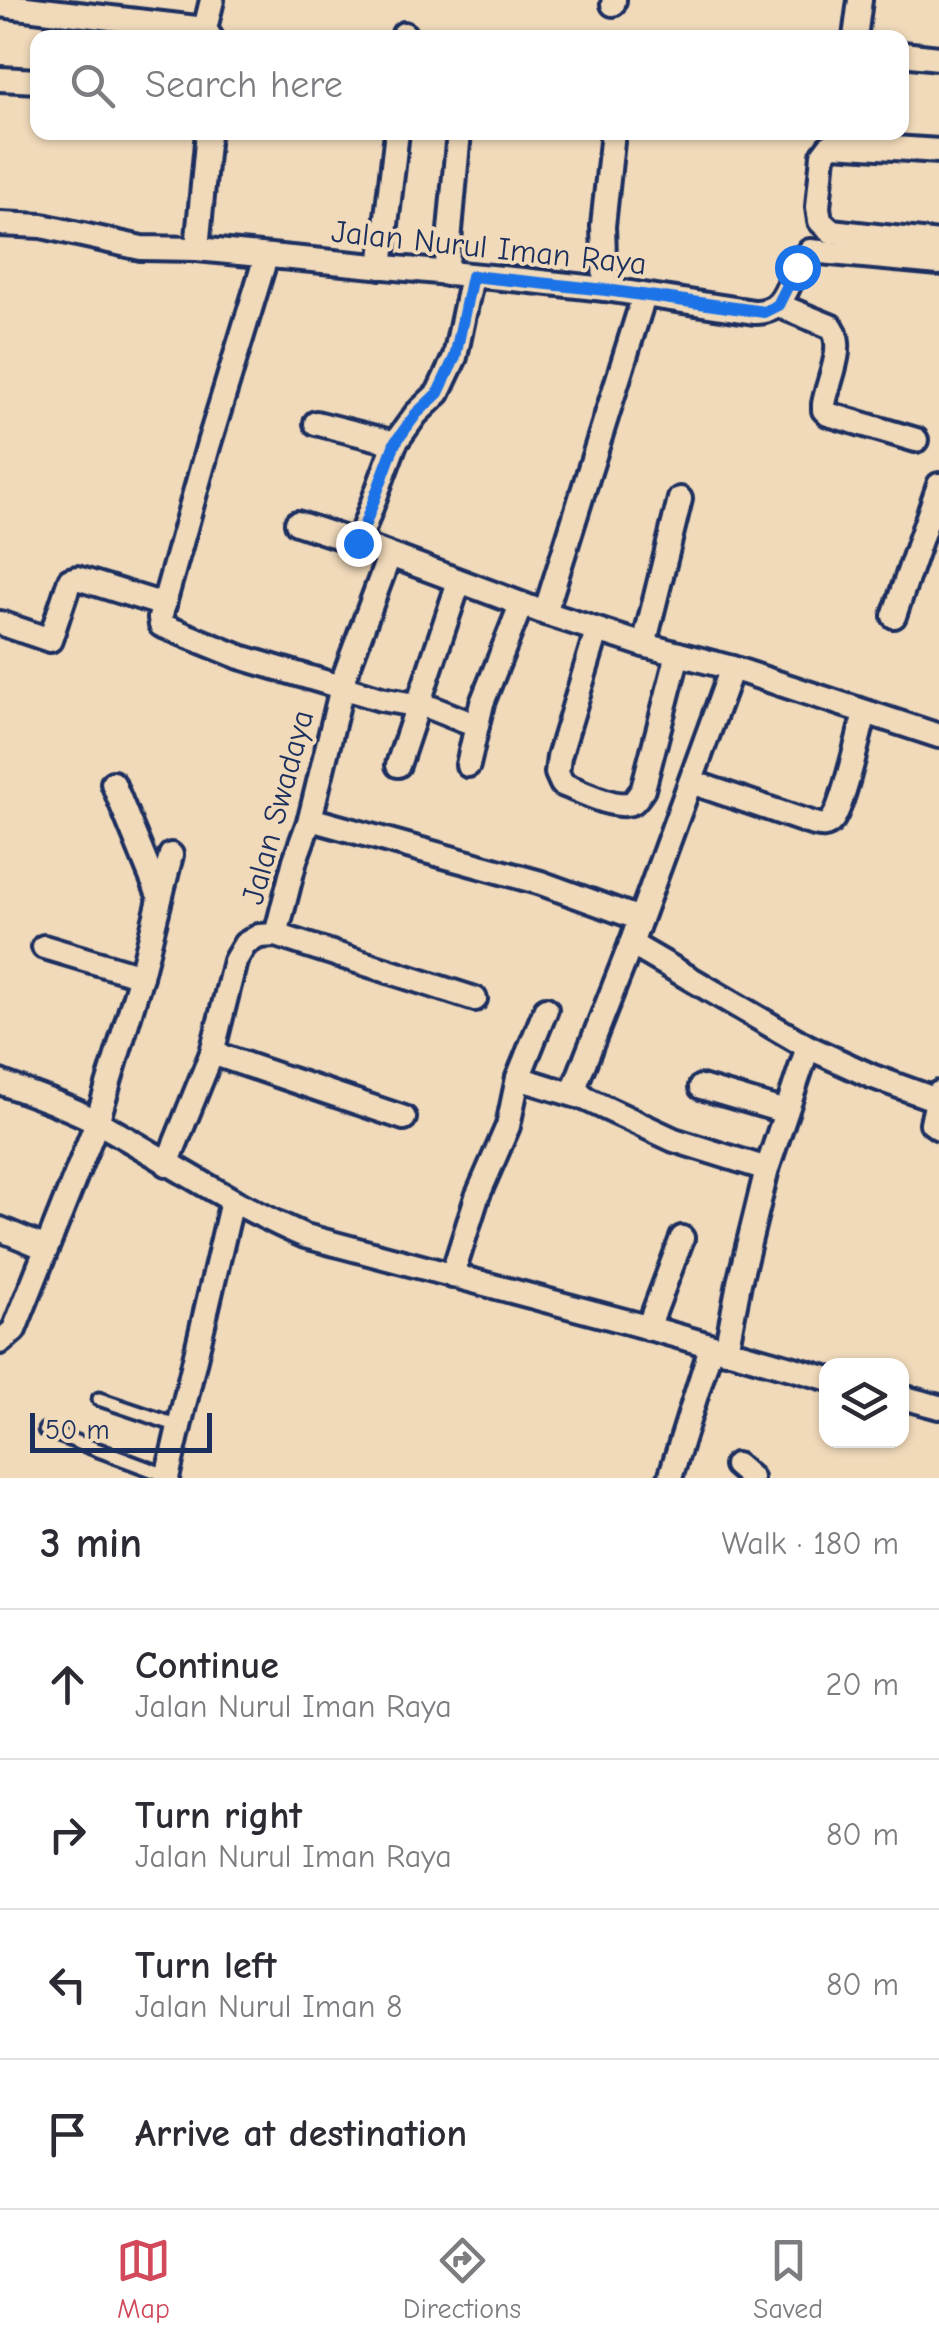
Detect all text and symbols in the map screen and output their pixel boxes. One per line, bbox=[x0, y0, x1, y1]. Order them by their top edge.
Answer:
search box bbox=[30, 30, 909, 140]
icon: search bbox=[65, 58, 120, 113]
text: Search here bbox=[145, 63, 343, 107]
street label: Jalan Nurul Iman Raya bbox=[330, 213, 648, 282]
route start bbox=[775, 245, 821, 291]
route end bbox=[336, 521, 382, 567]
street label: Jalan Swadaya bbox=[234, 706, 321, 908]
map controls bbox=[819, 1358, 909, 1448]
button: layers bbox=[819, 1358, 909, 1448]
scale bar bbox=[30, 1408, 212, 1452]
text: 50 m bbox=[45, 1414, 110, 1446]
text: 3 min bbox=[40, 1519, 142, 1568]
text: Walk · 180 m bbox=[722, 1525, 899, 1562]
text: Continue bbox=[135, 1644, 279, 1688]
icon: ahead bbox=[40, 1657, 95, 1712]
text: 20 m bbox=[826, 1666, 899, 1703]
text: Jalan Nurul Iman Raya bbox=[135, 1688, 452, 1725]
text: Turn right bbox=[135, 1794, 302, 1838]
icon: right bbox=[40, 1807, 95, 1862]
text: 80 m bbox=[826, 1816, 899, 1853]
text: Jalan Nurul Iman Raya bbox=[135, 1838, 452, 1875]
text: Turn left bbox=[135, 1944, 276, 1988]
icon: left bbox=[40, 1957, 95, 2012]
text: 80 m bbox=[826, 1966, 899, 2003]
text: Jalan Nurul Iman 8 bbox=[135, 1988, 403, 2025]
icon: arrive bbox=[40, 2107, 95, 2162]
text: Arrive at destination bbox=[135, 2112, 467, 2156]
tab: Map bbox=[116, 2233, 171, 2325]
tab: Directions bbox=[403, 2233, 521, 2325]
tab: Saved bbox=[753, 2233, 823, 2325]

